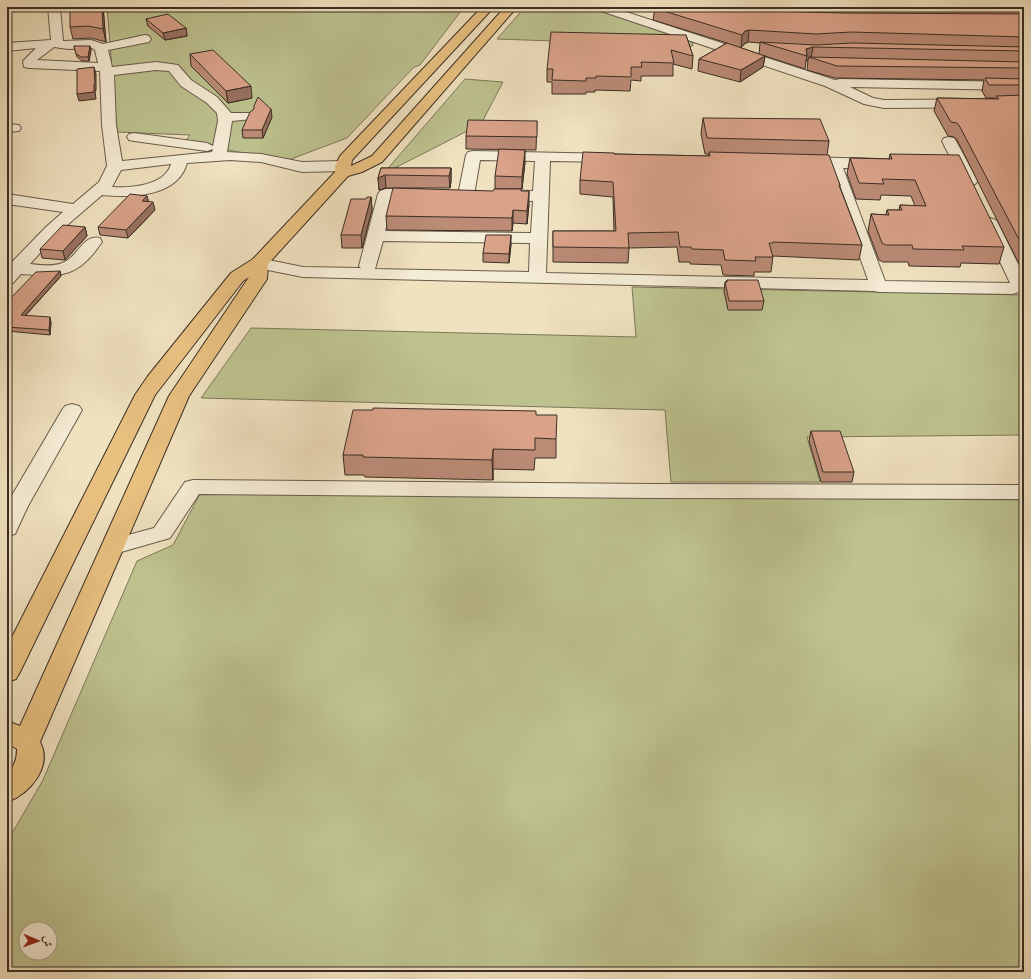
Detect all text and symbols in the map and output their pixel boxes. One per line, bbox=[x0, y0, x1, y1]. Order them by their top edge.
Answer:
north arrow bbox=[18, 921, 58, 961]
text: ش bbox=[41, 936, 54, 947]

